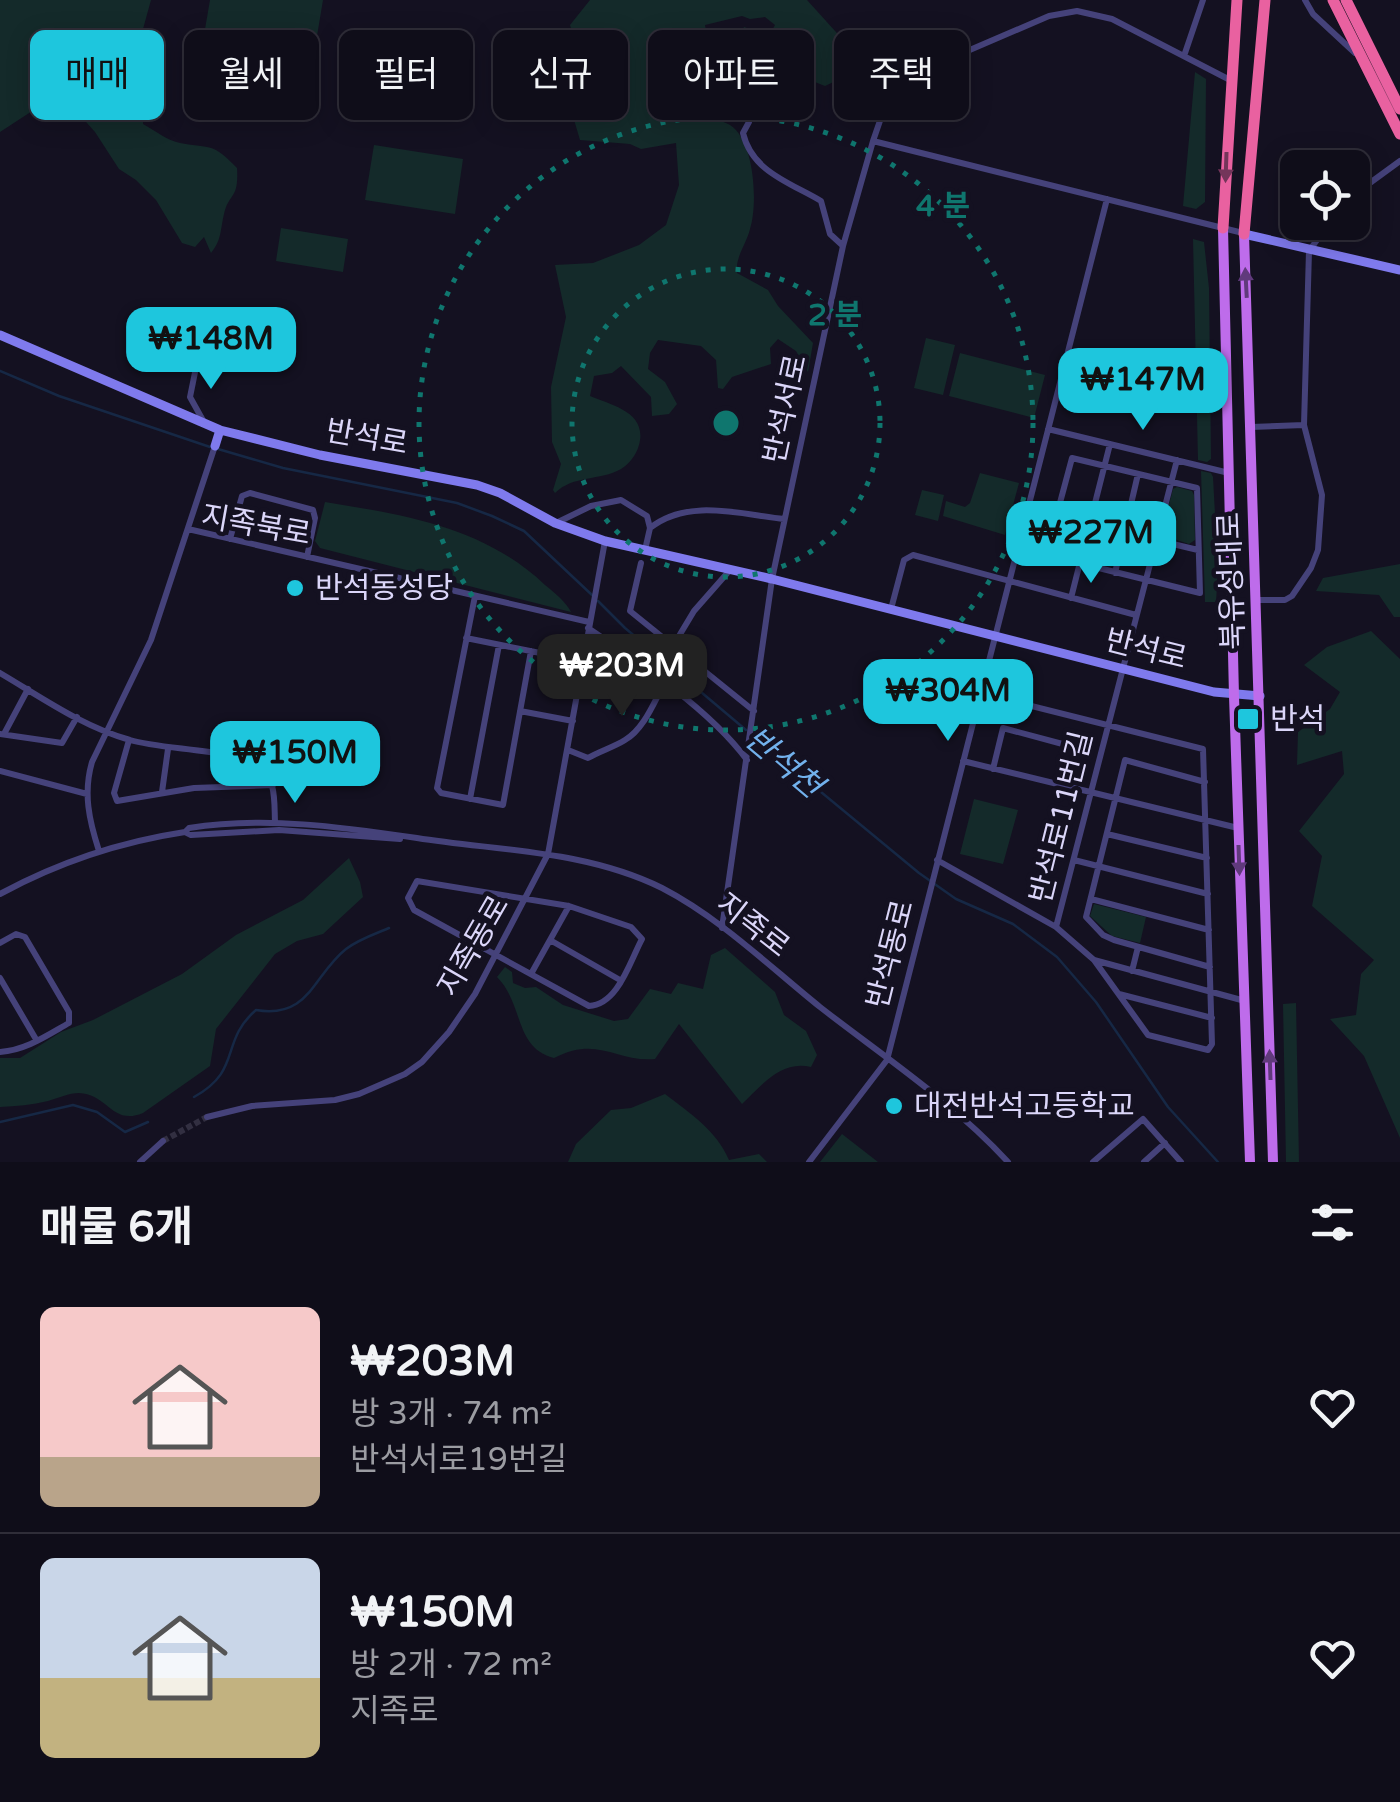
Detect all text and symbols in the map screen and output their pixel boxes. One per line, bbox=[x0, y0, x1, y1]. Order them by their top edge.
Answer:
chip: 매매 bbox=[30, 30, 164, 120]
chip: 월세 bbox=[184, 30, 319, 120]
chip: 필터 bbox=[339, 30, 473, 120]
chip: 신규 bbox=[493, 30, 628, 120]
chip: 아파트 bbox=[648, 30, 814, 120]
chip: 주택 bbox=[834, 30, 969, 120]
map controls bbox=[1280, 150, 1370, 240]
button: locate bbox=[1280, 150, 1370, 240]
one-way arrow bbox=[1217, 152, 1233, 184]
text: 4 분 bbox=[916, 188, 970, 225]
one-way arrow bbox=[1238, 267, 1254, 299]
text: 2 분 bbox=[808, 297, 862, 334]
pin: ₩148M bbox=[141, 307, 281, 392]
text: ₩148M bbox=[148, 320, 274, 358]
pin: ₩147M bbox=[1073, 348, 1213, 433]
street label: 반석서로 bbox=[756, 351, 815, 467]
text: ₩147M bbox=[1080, 361, 1206, 399]
centre of rings bbox=[708, 405, 744, 441]
street label: 반석로 bbox=[323, 412, 411, 463]
street label: 지족북로 bbox=[198, 498, 313, 553]
pin: ₩227M bbox=[1021, 501, 1161, 586]
street label: 북유성대로 bbox=[1211, 511, 1252, 651]
text: ₩227M bbox=[1028, 514, 1154, 552]
place label: 반석동성당 bbox=[315, 570, 453, 607]
marker: 반석동성당 bbox=[284, 577, 306, 599]
street label: 반석로 bbox=[1101, 622, 1191, 677]
pin: ₩203M bbox=[552, 634, 692, 719]
text: ₩203M bbox=[559, 647, 685, 685]
pin: ₩304M bbox=[878, 659, 1018, 744]
text: ₩304M bbox=[885, 672, 1011, 710]
place label: 반석 bbox=[1270, 701, 1325, 738]
marker: 반석 bbox=[1235, 706, 1261, 732]
water label: 반석천 bbox=[737, 720, 832, 808]
pin: ₩150M bbox=[225, 721, 365, 806]
street label: 반석로11번길 bbox=[1022, 727, 1101, 907]
text: ₩150M bbox=[232, 734, 358, 772]
one-way arrow bbox=[1232, 844, 1248, 876]
street label: 지족로 bbox=[709, 885, 797, 965]
street label: 지족동로 bbox=[430, 889, 517, 1003]
street label: 반석동로 bbox=[859, 896, 922, 1012]
one-way arrow bbox=[1261, 1048, 1277, 1080]
place label: 대전반석고등학교 bbox=[914, 1088, 1135, 1125]
marker: 대전반석고등학교 bbox=[883, 1095, 905, 1117]
icon: filters bbox=[1305, 1195, 1360, 1250]
text: 매물 6개 bbox=[40, 1202, 193, 1253]
text: ₩203M bbox=[350, 1336, 515, 1387]
icon: home bbox=[120, 1347, 240, 1467]
icon: heart bbox=[1305, 1380, 1360, 1435]
text: 방 3개 · 74 m² bbox=[350, 1395, 552, 1433]
text: 반석서로19번길 bbox=[350, 1441, 567, 1479]
text: ₩150M bbox=[350, 1587, 515, 1638]
icon: home bbox=[120, 1598, 240, 1718]
icon: heart bbox=[1305, 1631, 1360, 1686]
text: 방 2개 · 72 m² bbox=[350, 1646, 552, 1684]
text: 지족로 bbox=[350, 1692, 438, 1730]

